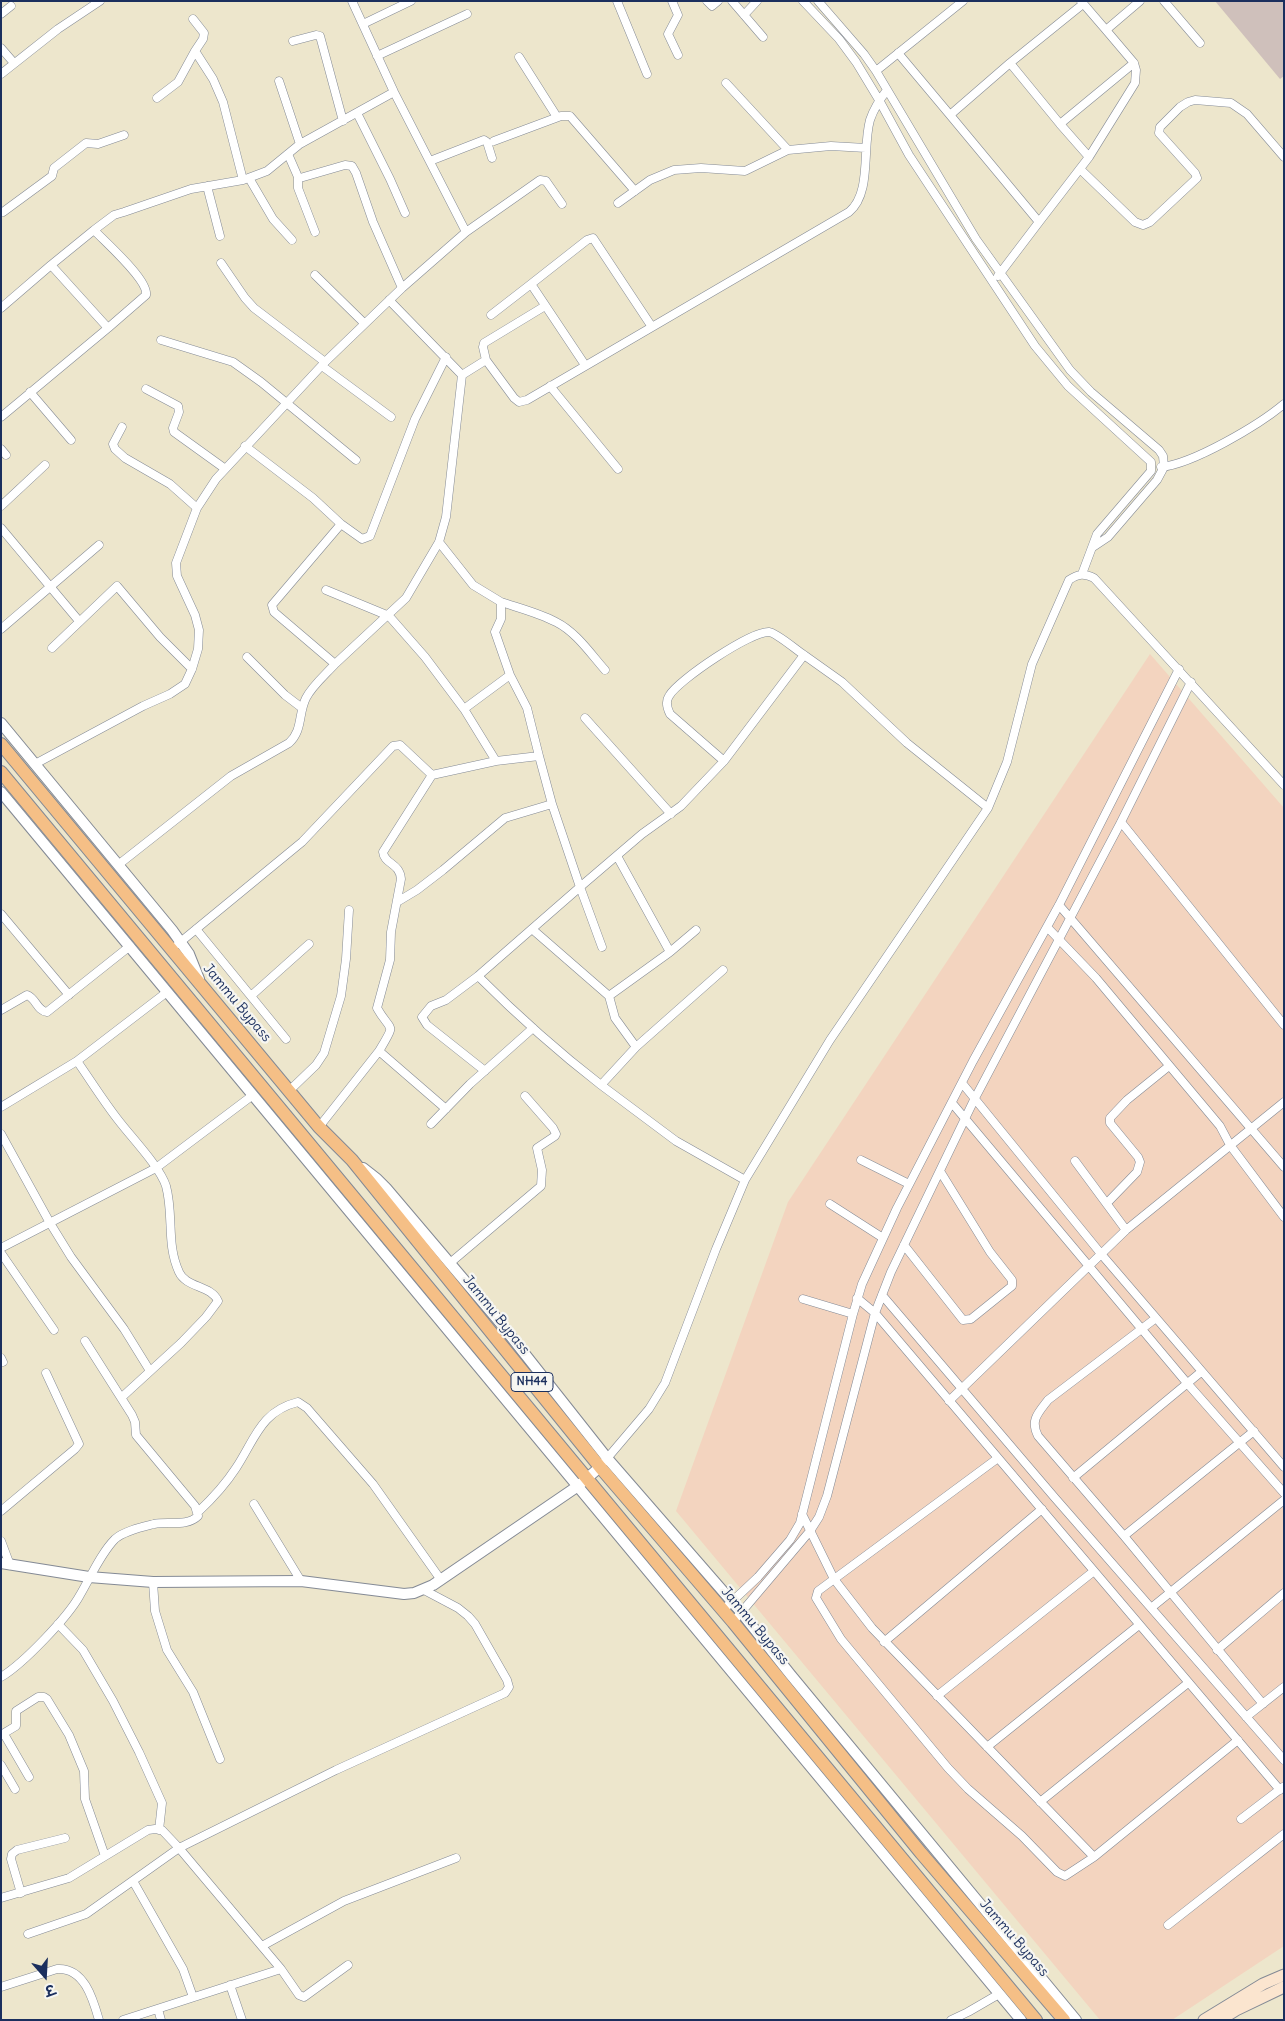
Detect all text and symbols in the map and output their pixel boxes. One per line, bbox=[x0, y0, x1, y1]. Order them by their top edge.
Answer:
street label: Jammu Bypass bbox=[199, 960, 275, 1046]
street label: Jammu Bypass bbox=[459, 1272, 533, 1358]
road number: NH44 bbox=[511, 1372, 553, 1391]
street label: Jammu Bypass bbox=[717, 1583, 793, 1669]
street label: Jammu Bypass bbox=[976, 1896, 1052, 1980]
north arrow bbox=[20, 1951, 70, 2001]
text: उ bbox=[43, 1980, 57, 2000]

